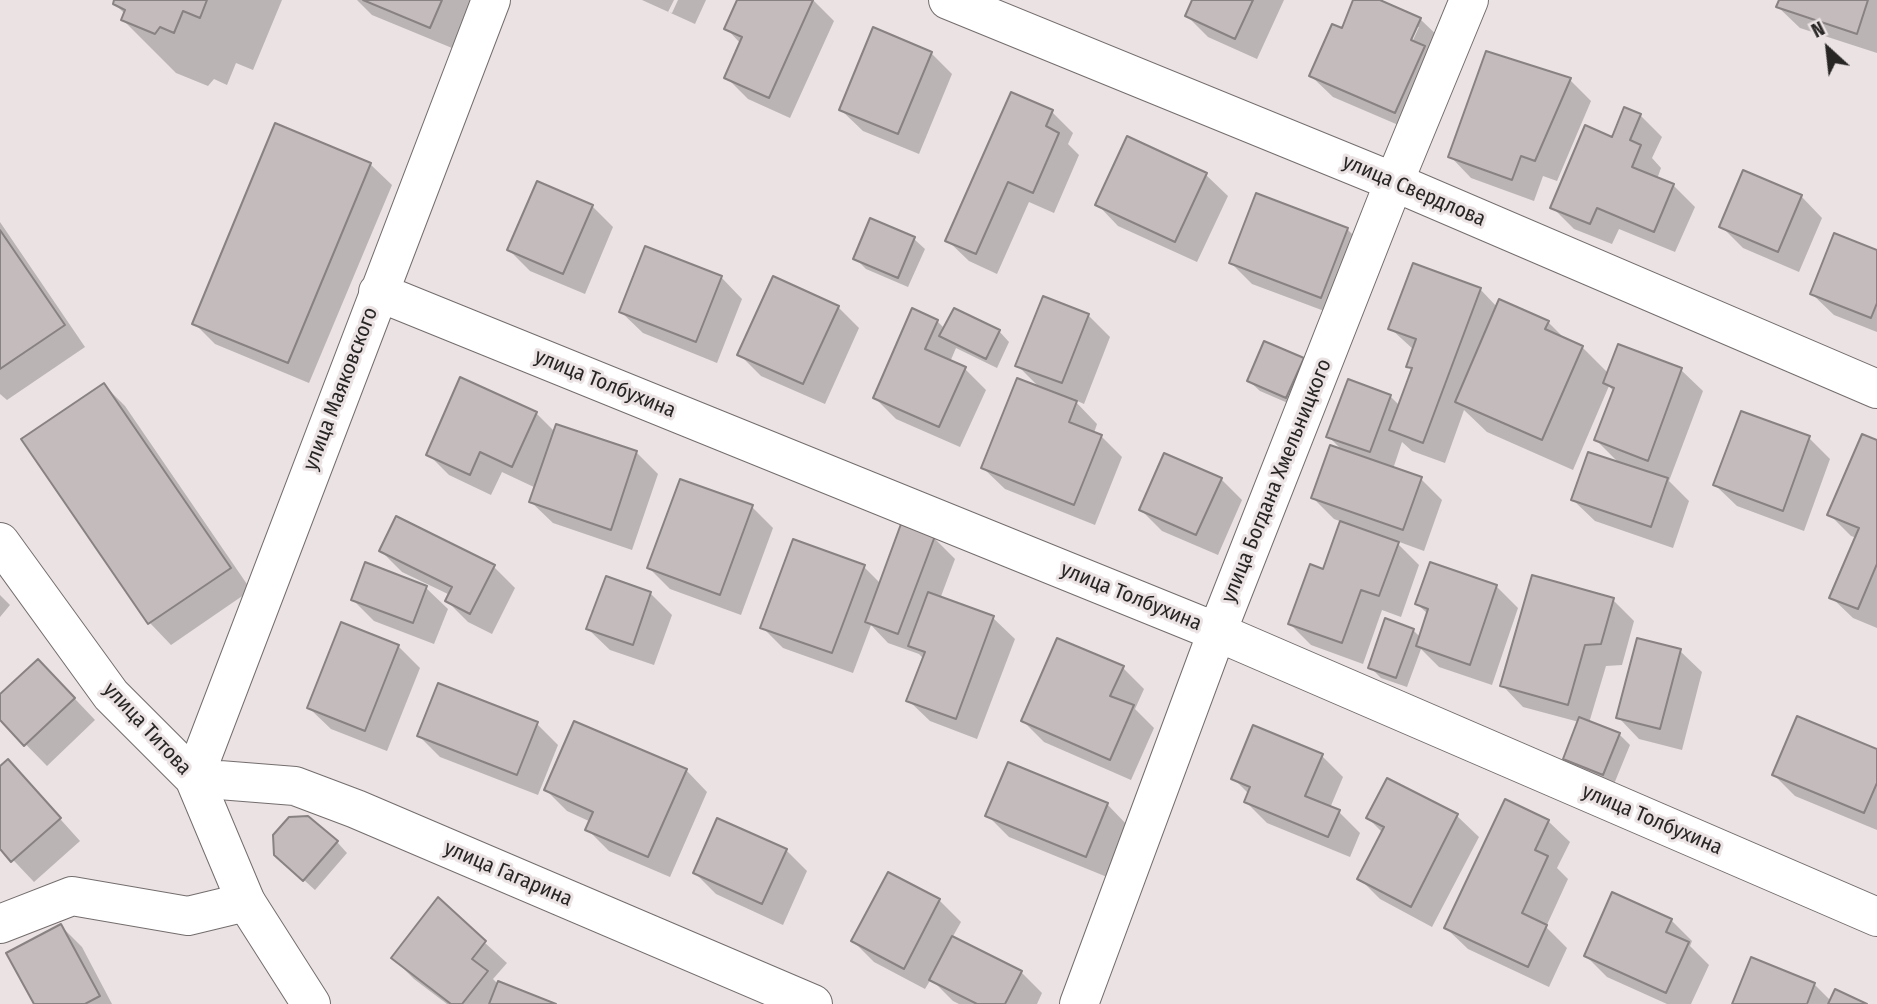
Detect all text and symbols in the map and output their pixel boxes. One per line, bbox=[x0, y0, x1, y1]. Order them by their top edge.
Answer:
north arrow bbox=[1793, 14, 1863, 84]
text: N bbox=[1808, 17, 1829, 43]
street label: улица Свердлова bbox=[1339, 150, 1489, 232]
street label: улица Маяковского bbox=[298, 304, 384, 474]
street label: улица Толбухина bbox=[531, 344, 679, 424]
street label: улица Богдана Хмельницкого bbox=[1216, 355, 1338, 607]
street label: улица Толбухина bbox=[1057, 557, 1205, 637]
street label: улица Титова bbox=[98, 677, 196, 781]
street label: улица Толбухина bbox=[1578, 779, 1726, 861]
street label: улица Гагарина bbox=[440, 836, 576, 912]

